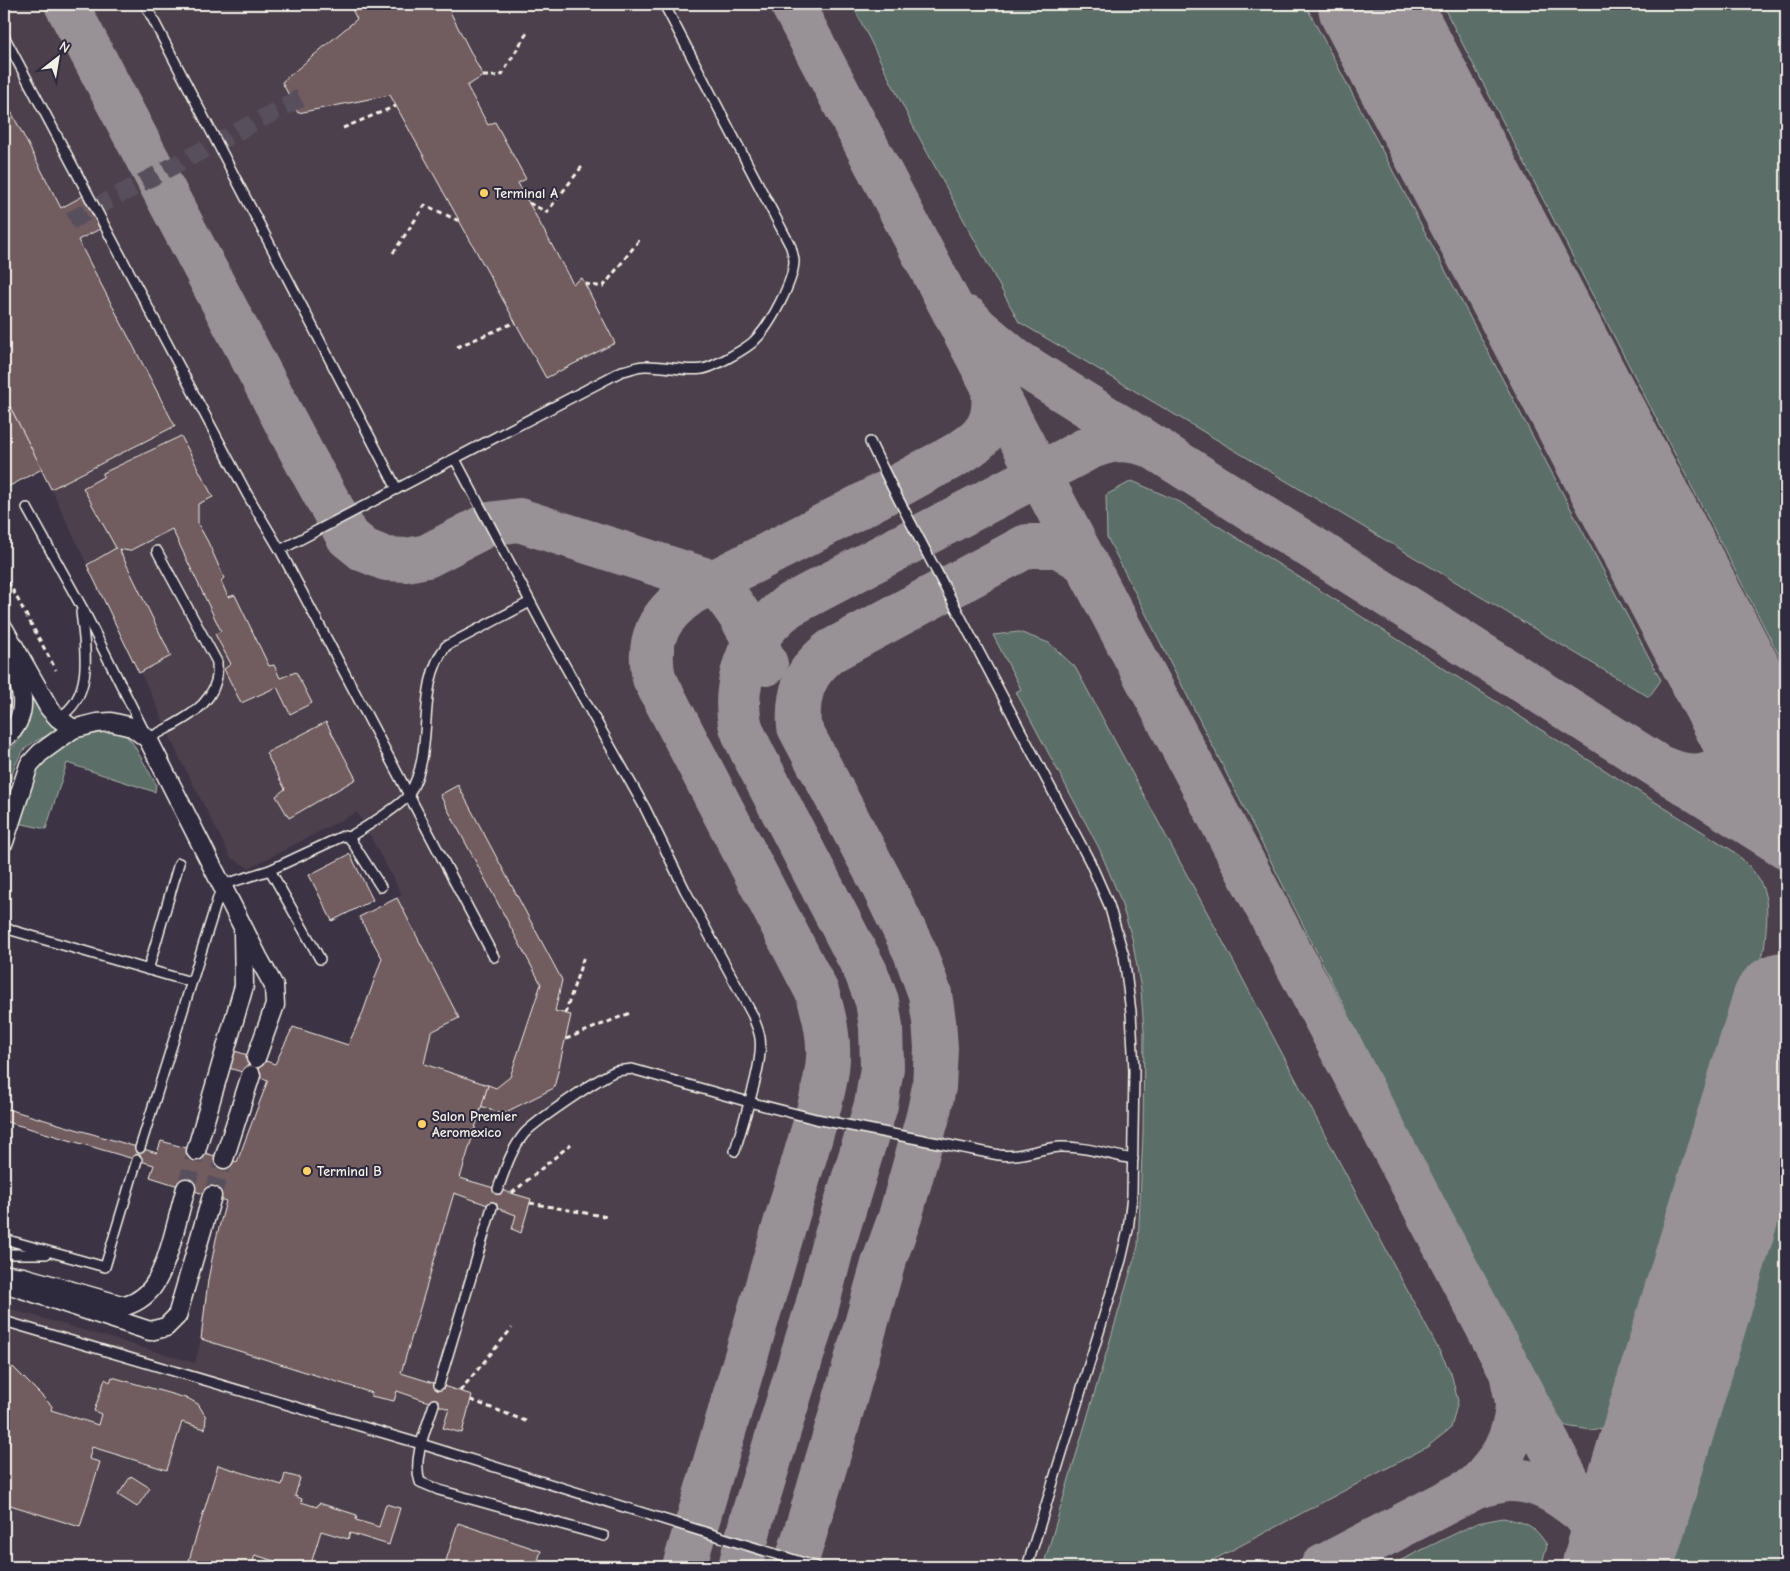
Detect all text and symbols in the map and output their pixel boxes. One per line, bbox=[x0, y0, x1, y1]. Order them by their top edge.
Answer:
north arrow bbox=[32, 32, 82, 82]
text: N bbox=[56, 38, 73, 57]
place label: Terminal A bbox=[494, 185, 558, 202]
marker: Terminal A bbox=[478, 187, 490, 199]
place label: Salon Premier Aeromexico bbox=[432, 1108, 517, 1141]
marker: Salon Premier Aeromexico bbox=[416, 1118, 428, 1130]
place label: Terminal B bbox=[317, 1163, 382, 1180]
marker: Terminal B bbox=[301, 1165, 313, 1177]

